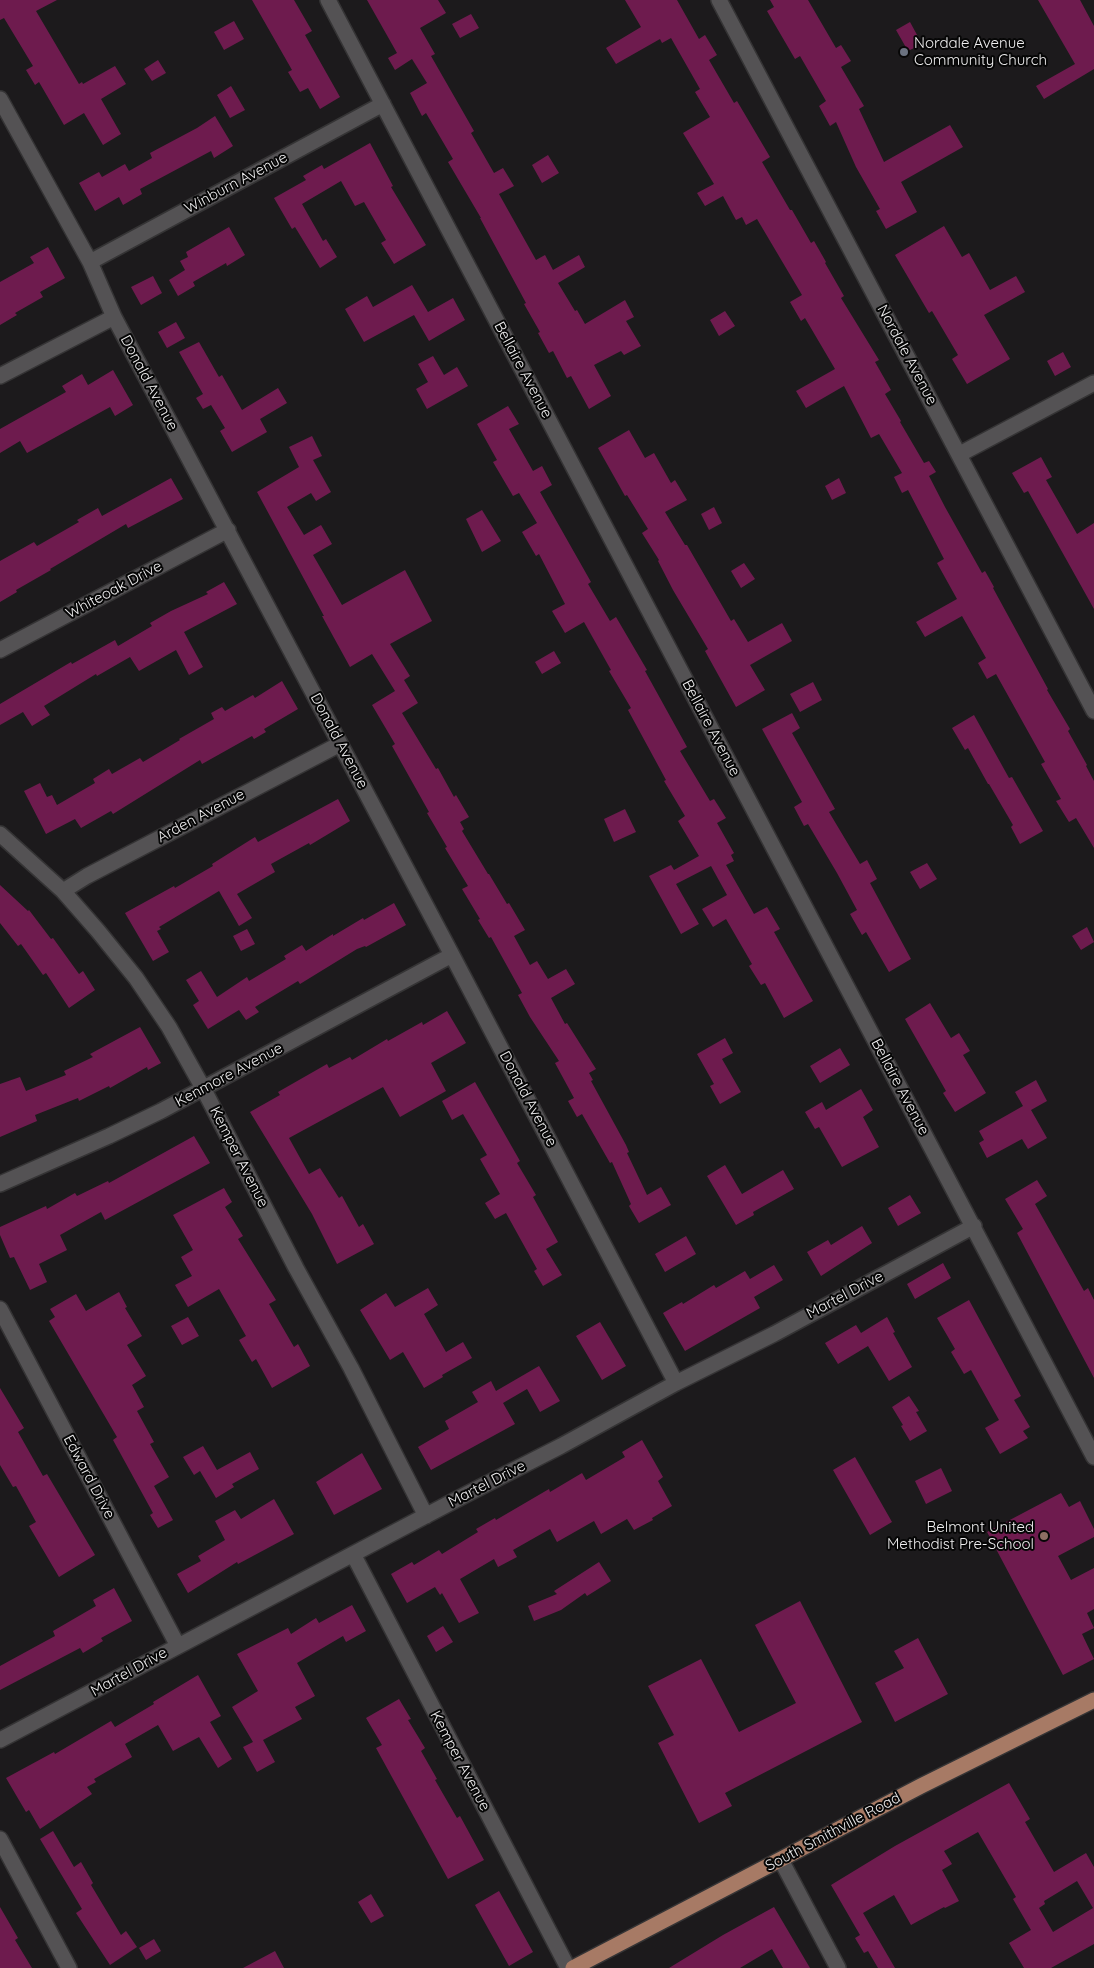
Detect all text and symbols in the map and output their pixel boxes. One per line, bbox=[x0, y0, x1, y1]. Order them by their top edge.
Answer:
place label: Nordale Avenue Community Church bbox=[914, 34, 1047, 69]
marker: Nordale Avenue Community Church bbox=[898, 46, 910, 58]
street label: Winburn Avenue bbox=[182, 148, 290, 218]
street label: Nordale Avenue bbox=[873, 302, 941, 408]
street label: Bellaire Avenue bbox=[490, 319, 556, 421]
street label: Donald Avenue bbox=[116, 332, 182, 434]
street label: Whiteoak Drive bbox=[63, 557, 165, 623]
street label: Bellaire Avenue bbox=[678, 677, 744, 779]
street label: Donald Avenue bbox=[306, 690, 372, 792]
street label: Arden Avenue bbox=[154, 785, 248, 847]
street label: Bellaire Avenue bbox=[867, 1036, 933, 1138]
street label: Kenmore Avenue bbox=[172, 1039, 286, 1111]
street label: Donald Avenue bbox=[495, 1048, 561, 1150]
street label: Kemper Avenue bbox=[206, 1104, 272, 1210]
street label: Martel Drive bbox=[804, 1267, 886, 1323]
street label: Edward Drive bbox=[59, 1432, 119, 1522]
street label: Martel Drive bbox=[445, 1457, 529, 1511]
place label: Belmont United Methodist Pre-School bbox=[887, 1518, 1034, 1553]
marker: Belmont United Methodist Pre-School bbox=[1038, 1530, 1050, 1542]
street label: Martel Drive bbox=[88, 1644, 170, 1700]
street label: Kemper Avenue bbox=[426, 1708, 494, 1814]
street label: South Smithville Road bbox=[762, 1789, 904, 1875]

